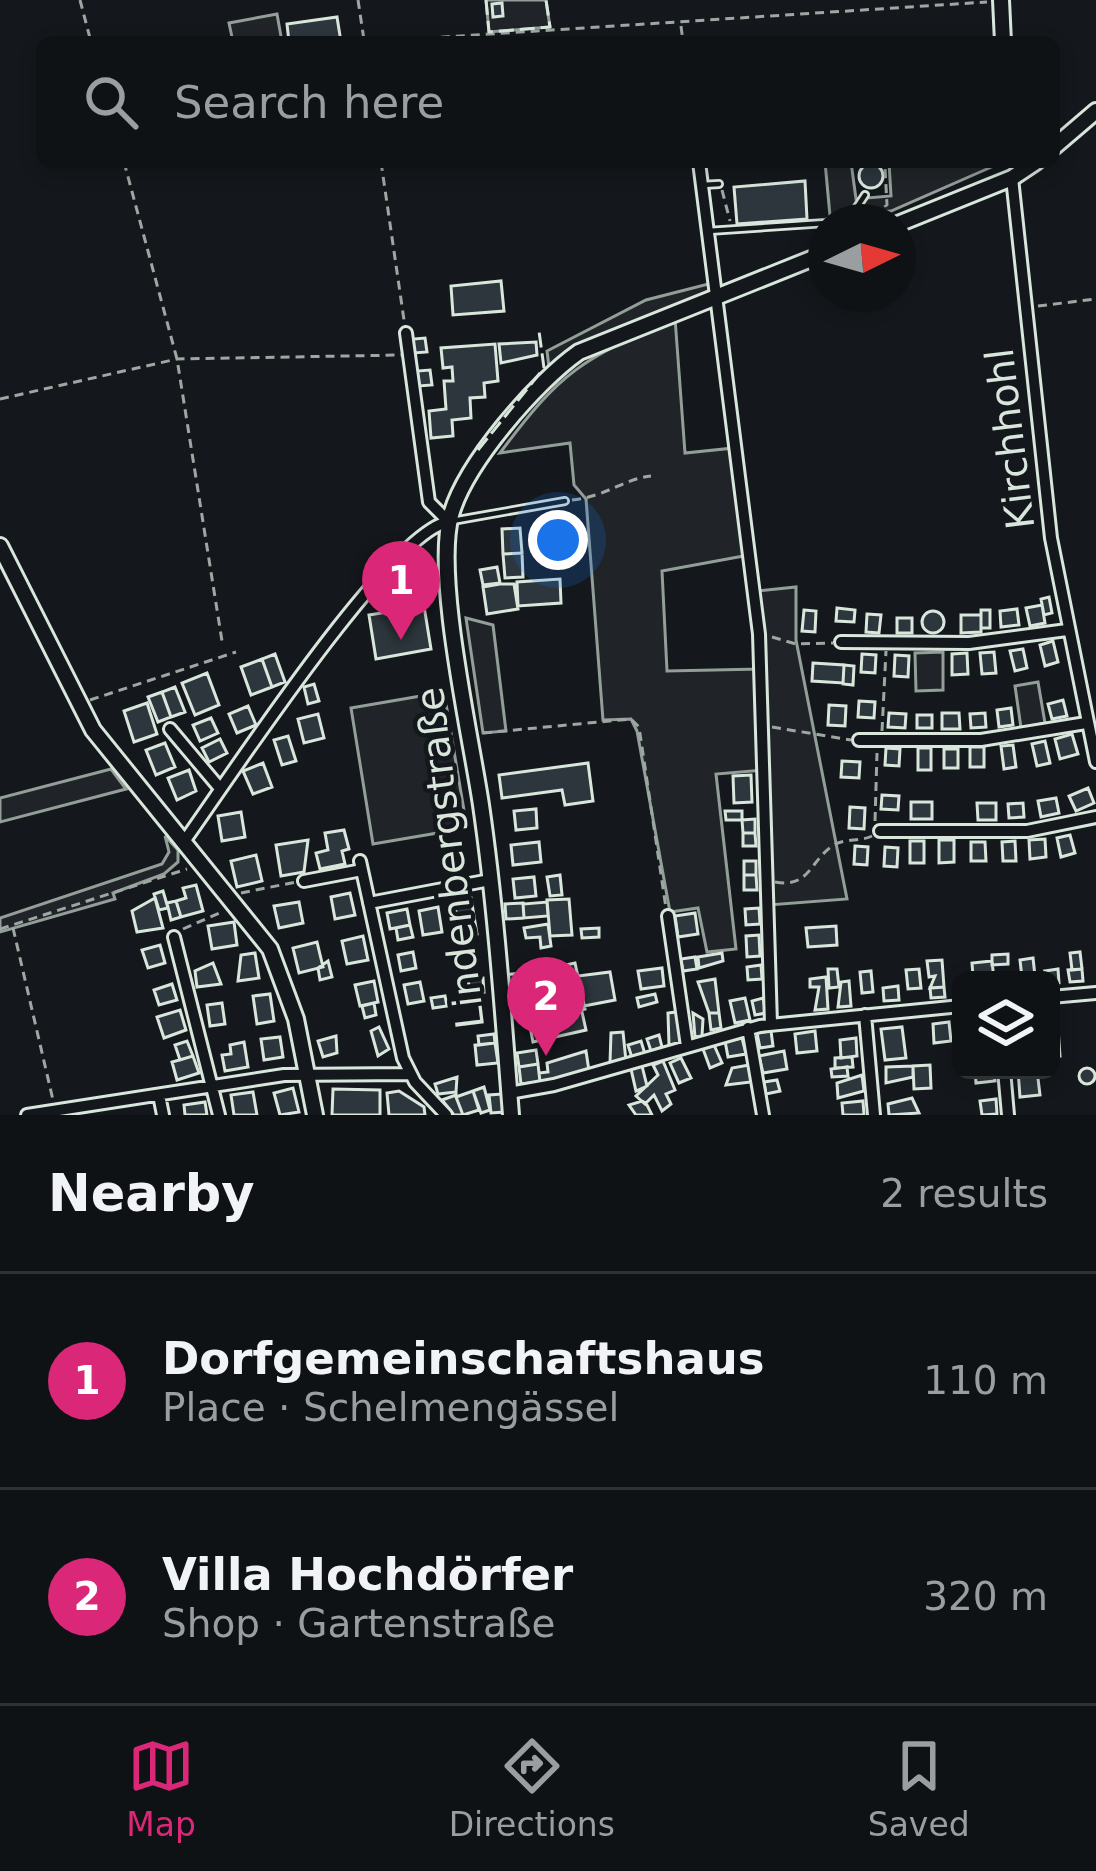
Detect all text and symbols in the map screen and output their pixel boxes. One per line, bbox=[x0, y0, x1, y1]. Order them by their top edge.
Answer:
search box bbox=[36, 36, 1060, 168]
icon: search bbox=[78, 69, 144, 135]
text: Search here bbox=[174, 76, 444, 129]
north arrow bbox=[808, 204, 916, 312]
street label: Kirchhohl bbox=[977, 346, 1043, 532]
your location bbox=[528, 510, 588, 570]
pin: 1 bbox=[362, 541, 440, 640]
street label: Lindenbergstraße bbox=[407, 685, 493, 1031]
pin: 2 bbox=[507, 957, 585, 1056]
map controls bbox=[952, 971, 1060, 1079]
button: layers bbox=[952, 971, 1060, 1079]
text: Nearby bbox=[48, 1164, 255, 1223]
text: 2 results bbox=[880, 1171, 1048, 1216]
text: Dorfgemeinschaftshaus bbox=[162, 1332, 765, 1385]
text: 1 bbox=[73, 1358, 101, 1403]
text: 110 m bbox=[923, 1358, 1048, 1403]
text: Place · Schelmengässel bbox=[162, 1385, 619, 1430]
text: Villa Hochdörfer bbox=[162, 1548, 573, 1601]
text: 2 bbox=[73, 1574, 101, 1619]
text: 320 m bbox=[923, 1574, 1048, 1619]
text: Shop · Gartenstraße bbox=[162, 1601, 556, 1646]
tab: Map bbox=[126, 1733, 196, 1844]
tab: Directions bbox=[449, 1733, 615, 1844]
tab: Saved bbox=[868, 1733, 970, 1844]

